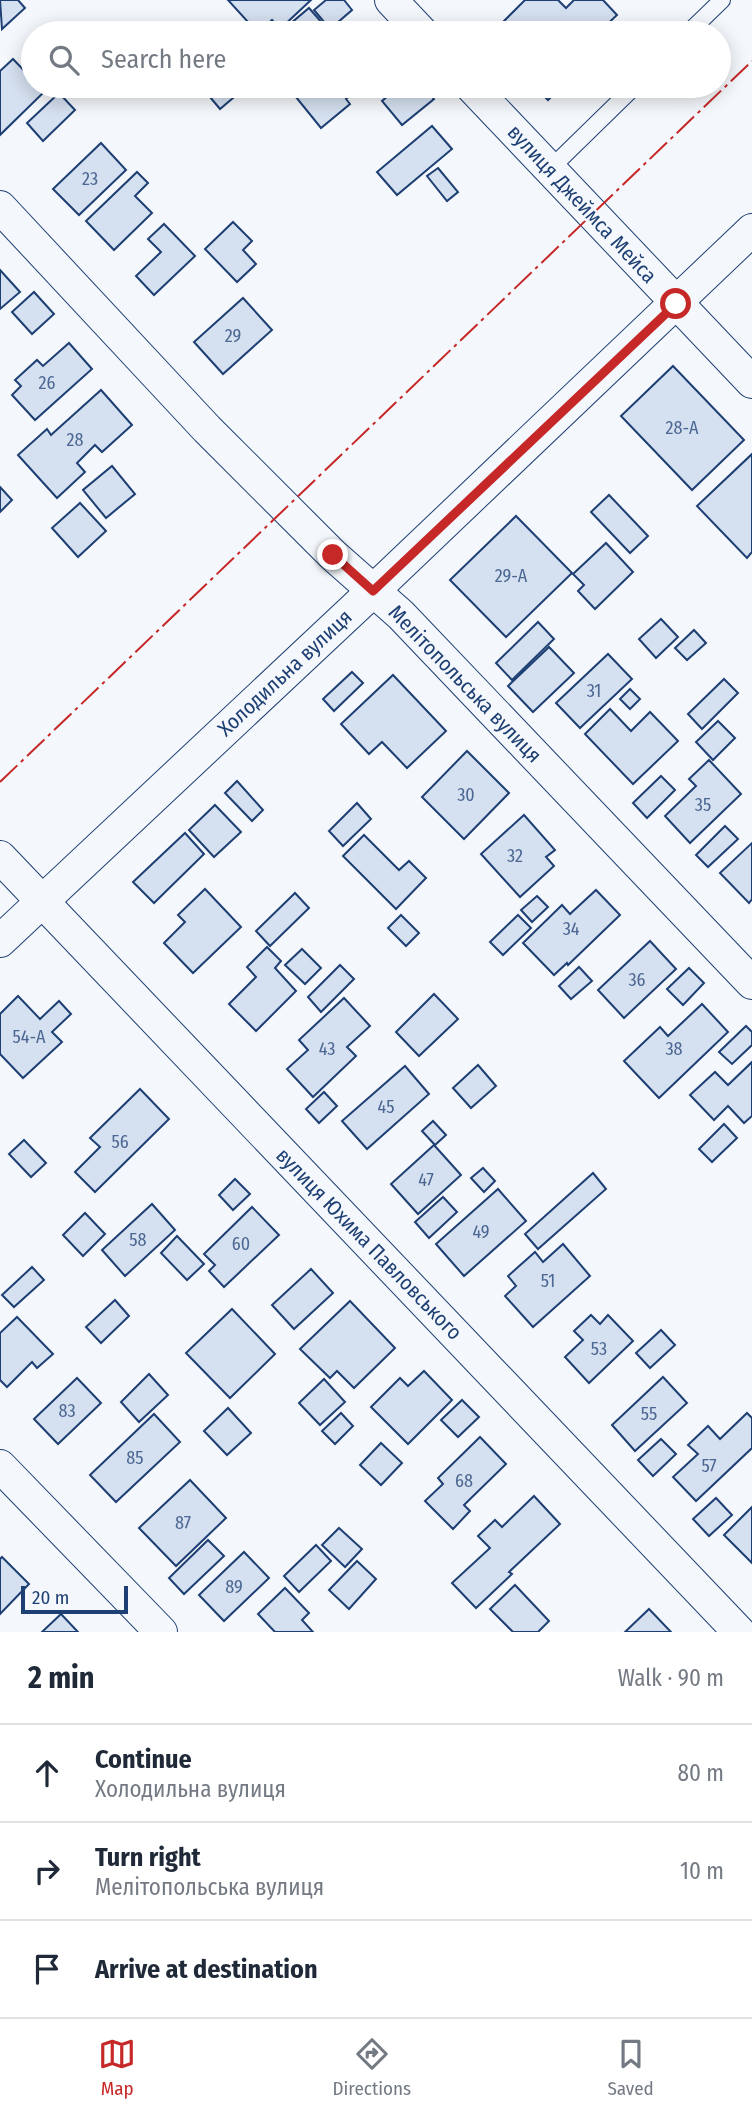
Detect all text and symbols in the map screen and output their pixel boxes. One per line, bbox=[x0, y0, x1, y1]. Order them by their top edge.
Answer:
search box bbox=[21, 21, 731, 98]
icon: search bbox=[45, 41, 83, 79]
text: Search here bbox=[101, 44, 226, 75]
street label: вулиця Джеймса Мейса bbox=[502, 119, 662, 289]
house number: 23 bbox=[82, 168, 98, 190]
route start bbox=[660, 288, 691, 319]
house number: 29 bbox=[225, 325, 241, 347]
house number: 26 bbox=[39, 372, 56, 394]
house number: 28-А bbox=[666, 417, 699, 439]
house number: 28 bbox=[67, 429, 83, 451]
route end bbox=[317, 539, 348, 570]
house number: 29-А bbox=[495, 565, 528, 587]
street label: Мелітопольська вулиця bbox=[383, 600, 547, 768]
street label: Холодильна вулиця bbox=[212, 604, 358, 742]
house number: 31 bbox=[587, 680, 601, 702]
house number: 30 bbox=[457, 784, 475, 806]
house number: 35 bbox=[695, 794, 711, 816]
house number: 32 bbox=[507, 845, 523, 867]
house number: 34 bbox=[563, 918, 580, 940]
house number: 36 bbox=[628, 969, 646, 991]
house number: 54-А bbox=[13, 1026, 46, 1048]
house number: 43 bbox=[319, 1038, 335, 1060]
house number: 38 bbox=[665, 1038, 683, 1060]
house number: 45 bbox=[378, 1096, 394, 1118]
house number: 56 bbox=[111, 1131, 129, 1153]
street label: вулиця Юхима Павловського bbox=[270, 1143, 468, 1345]
house number: 47 bbox=[418, 1169, 434, 1191]
house number: 49 bbox=[472, 1221, 490, 1243]
house number: 58 bbox=[129, 1229, 147, 1251]
house number: 60 bbox=[232, 1233, 250, 1255]
house number: 51 bbox=[541, 1270, 555, 1292]
house number: 53 bbox=[591, 1338, 607, 1360]
house number: 83 bbox=[58, 1400, 76, 1422]
house number: 55 bbox=[641, 1403, 657, 1425]
house number: 85 bbox=[126, 1447, 144, 1469]
house number: 57 bbox=[701, 1455, 717, 1477]
house number: 68 bbox=[455, 1470, 473, 1492]
house number: 87 bbox=[175, 1512, 191, 1534]
house number: 89 bbox=[225, 1576, 243, 1598]
scale bar bbox=[21, 1583, 128, 1615]
text: 20 m bbox=[32, 1586, 69, 1609]
text: 2 min bbox=[28, 1660, 95, 1696]
text: Walk · 90 m bbox=[618, 1664, 724, 1692]
text: Continue bbox=[95, 1744, 192, 1775]
icon: ahead bbox=[28, 1754, 66, 1792]
text: 80 m bbox=[677, 1759, 724, 1787]
text: Холодильна вулиця bbox=[95, 1775, 286, 1803]
text: Turn right bbox=[95, 1842, 201, 1873]
icon: right bbox=[28, 1852, 66, 1890]
text: 10 m bbox=[680, 1857, 724, 1885]
text: Мелітопольська вулиця bbox=[95, 1873, 324, 1901]
icon: arrive bbox=[28, 1950, 66, 1988]
text: Arrive at destination bbox=[95, 1954, 318, 1985]
tab: Map bbox=[98, 2035, 136, 2100]
tab: Directions bbox=[332, 2035, 411, 2100]
tab: Saved bbox=[607, 2035, 654, 2100]

